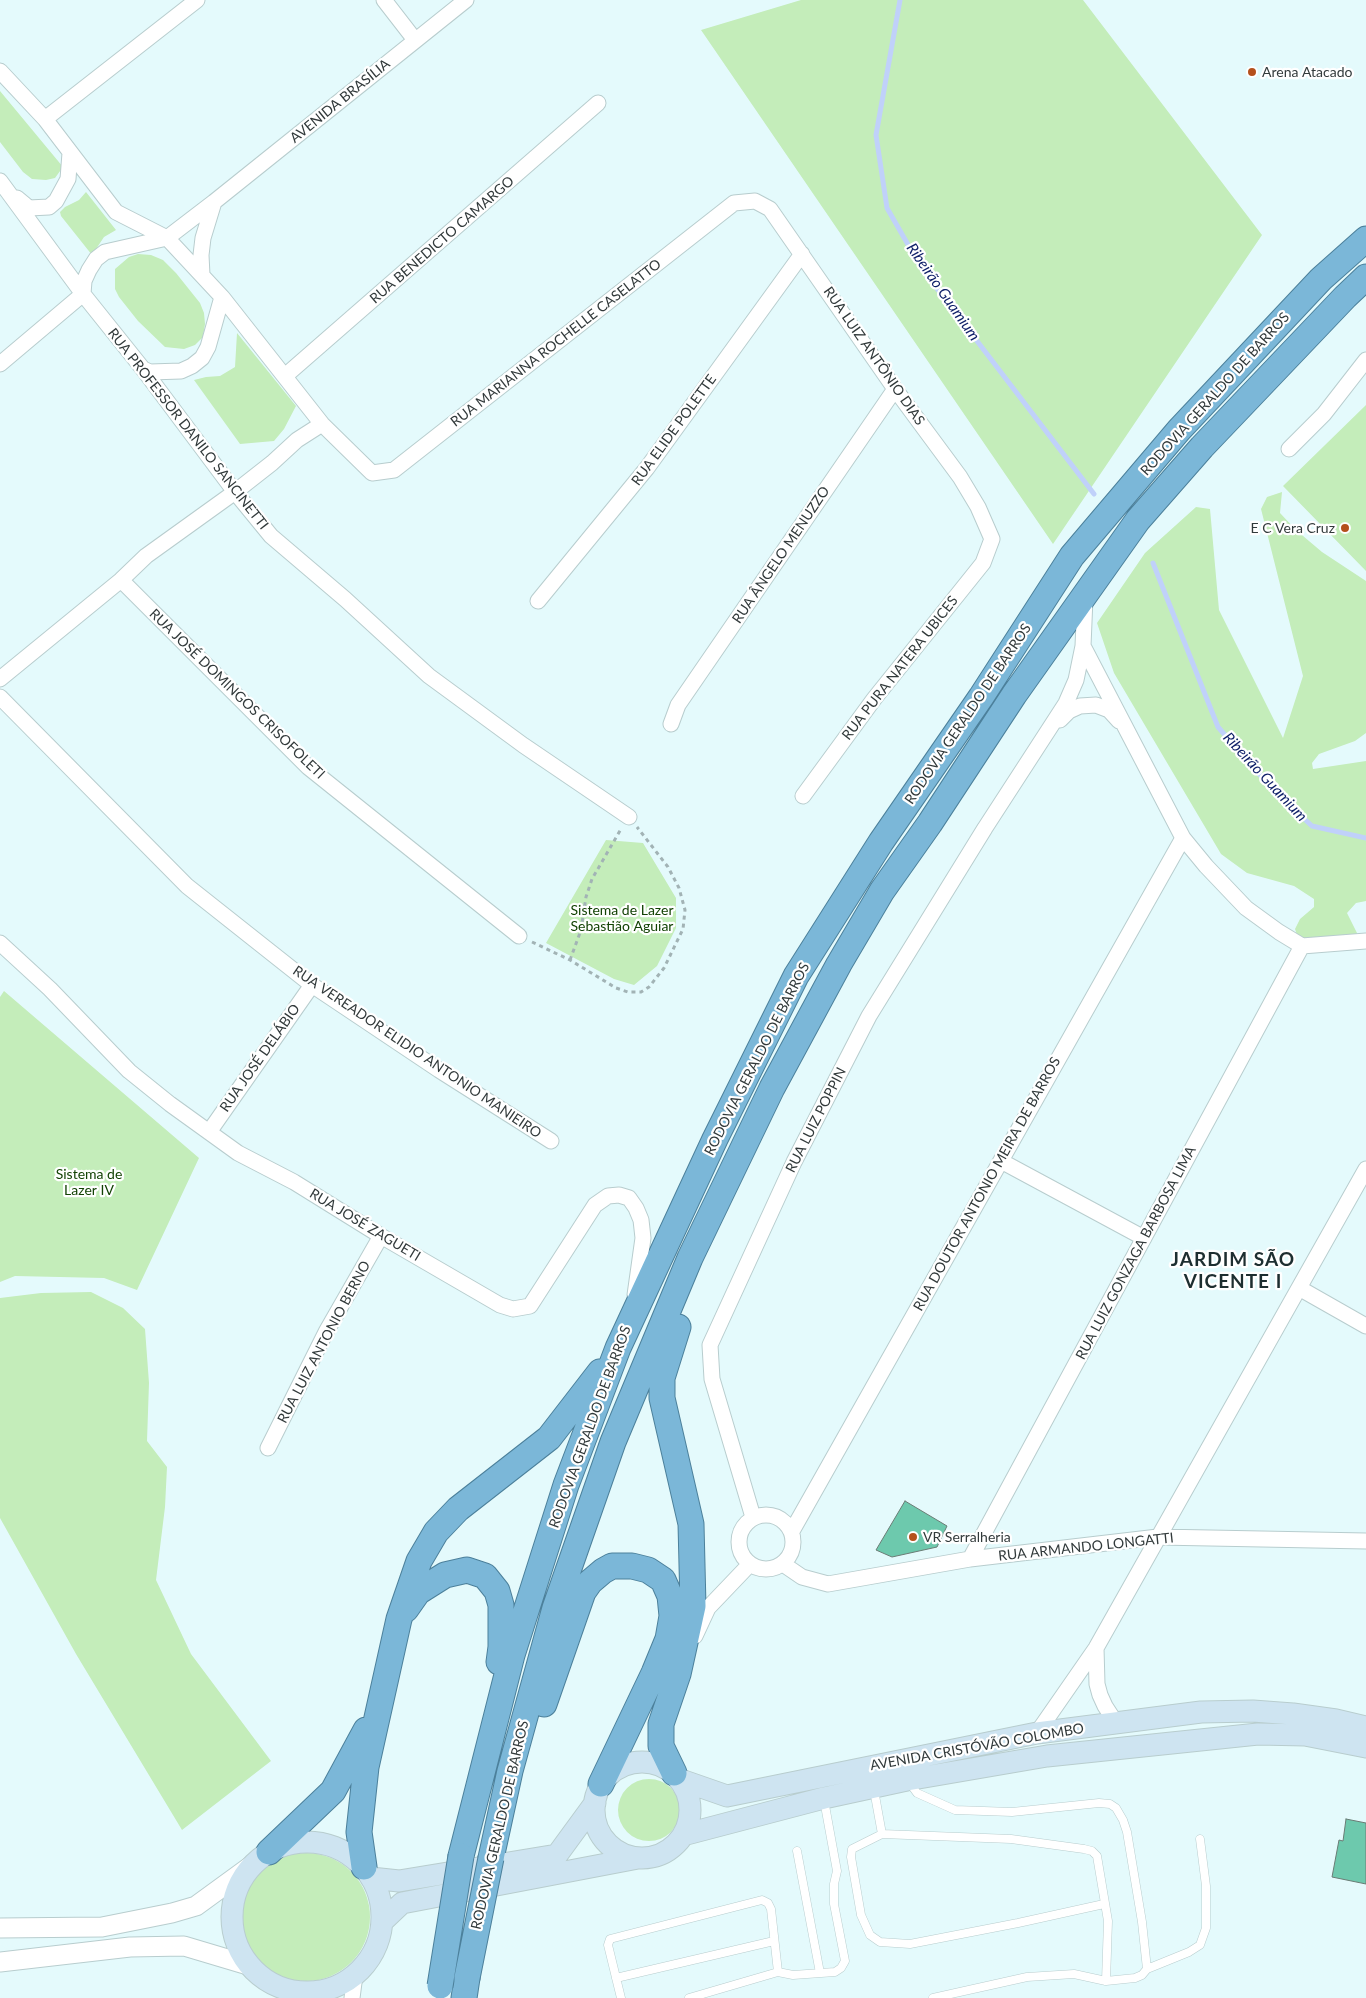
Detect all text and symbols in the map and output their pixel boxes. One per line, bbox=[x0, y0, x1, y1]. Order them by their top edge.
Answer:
street label: AVENIDA BRASÍLIA bbox=[287, 56, 393, 146]
place label: Arena Atacado bbox=[1262, 64, 1352, 80]
marker: Arena Atacado bbox=[1246, 66, 1258, 78]
street label: RUA BENEDICTO CAMARGO bbox=[366, 173, 518, 307]
water label: Ribeirão Guamium bbox=[903, 240, 983, 344]
street label: RUA MARIANNA ROCHELLE CASELATTO bbox=[447, 256, 665, 430]
street label: RUA LUIZ ANTÔNIO DIAS bbox=[820, 284, 928, 428]
street label: RODOVIA GERALDO DE BARROS bbox=[1137, 309, 1293, 479]
street label: RUA PROFESSOR DANILO SANCINETTI bbox=[104, 325, 272, 533]
street label: RUA ELIDE POLETTE bbox=[628, 371, 720, 489]
street label: RUA ÂNGELO MENUZZO bbox=[729, 483, 833, 627]
place label: E C Vera Cruz bbox=[1251, 520, 1335, 536]
marker: E C Vera Cruz bbox=[1339, 522, 1351, 534]
street label: RUA PURA NATERA UBICES bbox=[839, 593, 961, 743]
street label: RUA JOSÉ DOMINGOS CRISOFOLETI bbox=[146, 605, 328, 783]
street label: RODOVIA GERALDO DE BARROS bbox=[901, 621, 1035, 807]
water label: Ribeirão Guamium bbox=[1219, 729, 1311, 825]
park label: Sistema de Lazer Sebastião Aguiar bbox=[570, 902, 674, 934]
street label: RODOVIA GERALDO DE BARROS bbox=[701, 960, 813, 1158]
street label: RUA VEREADOR ELIDIO ANTONIO MANIEIRO bbox=[290, 962, 544, 1142]
street label: RUA JOSÉ DELÁBIO bbox=[216, 1001, 304, 1115]
street label: RUA DOUTOR ANTONIO MEIRA DE BARROS bbox=[910, 1054, 1064, 1314]
street label: RUA LUIZ POPPIN bbox=[782, 1065, 850, 1175]
street label: RUA LUIZ GONZAGA BARBOSA LIMA bbox=[1072, 1143, 1200, 1363]
park label: Sistema de Lazer IV bbox=[56, 1166, 122, 1198]
street label: RUA JOSÉ ZAGUETI bbox=[306, 1185, 424, 1265]
district label: JARDIM SÃO VICENTE I bbox=[1170, 1249, 1296, 1293]
street label: RUA LUIZ ANTONIO BERNO bbox=[274, 1258, 374, 1426]
street label: RODOVIA GERALDO DE BARROS bbox=[546, 1324, 634, 1530]
place label: VR Serralheria bbox=[923, 1529, 1011, 1545]
street label: RUA ARMANDO LONGATTI bbox=[997, 1529, 1175, 1565]
marker: VR Serralheria bbox=[907, 1531, 919, 1543]
street label: RODOVIA GERALDO DE BARROS bbox=[468, 1719, 532, 1931]
street label: AVENIDA CRISTÓVÃO COLOMBO bbox=[869, 1720, 1085, 1774]

